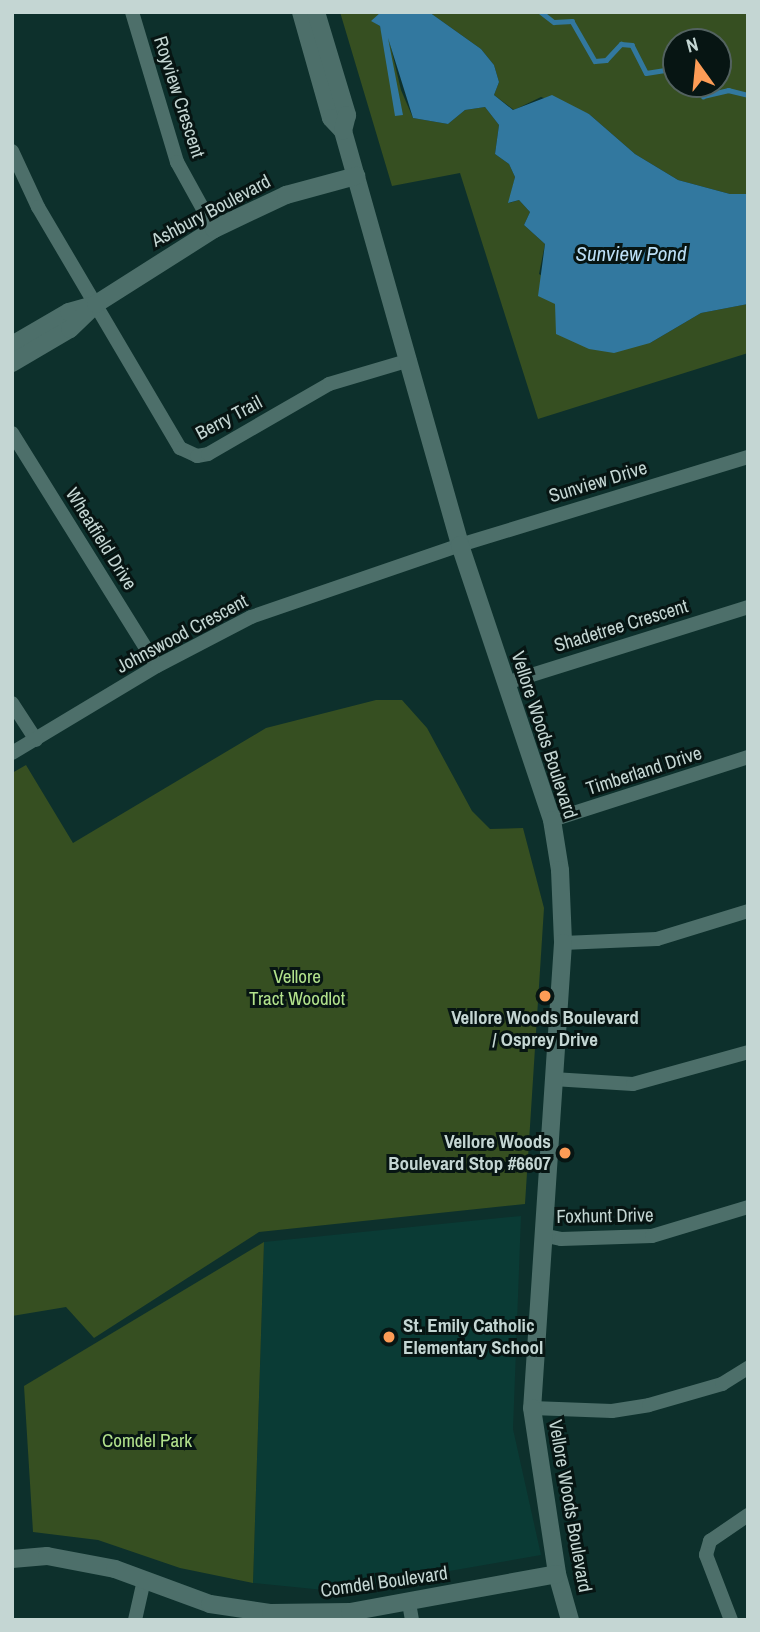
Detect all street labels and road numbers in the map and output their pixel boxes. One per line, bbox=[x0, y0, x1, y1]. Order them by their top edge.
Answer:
street label: Royview Crescent bbox=[149, 33, 209, 161]
street label: Ashbury Boulevard bbox=[148, 170, 274, 252]
street label: Berry Trail bbox=[192, 391, 266, 445]
street label: Sunview Drive bbox=[546, 456, 650, 508]
street label: Wheatfield Drive bbox=[61, 484, 141, 594]
street label: Johnswood Crescent bbox=[112, 590, 252, 678]
street label: Shadetree Crescent bbox=[551, 595, 691, 657]
street label: Vellore Woods Boulevard bbox=[506, 648, 582, 822]
street label: Timberland Drive bbox=[583, 742, 705, 800]
street label: Foxhunt Drive bbox=[556, 1204, 654, 1228]
street label: Vellore Woods Boulevard bbox=[544, 1418, 596, 1594]
street label: Comdel Boulevard bbox=[319, 1562, 449, 1602]

